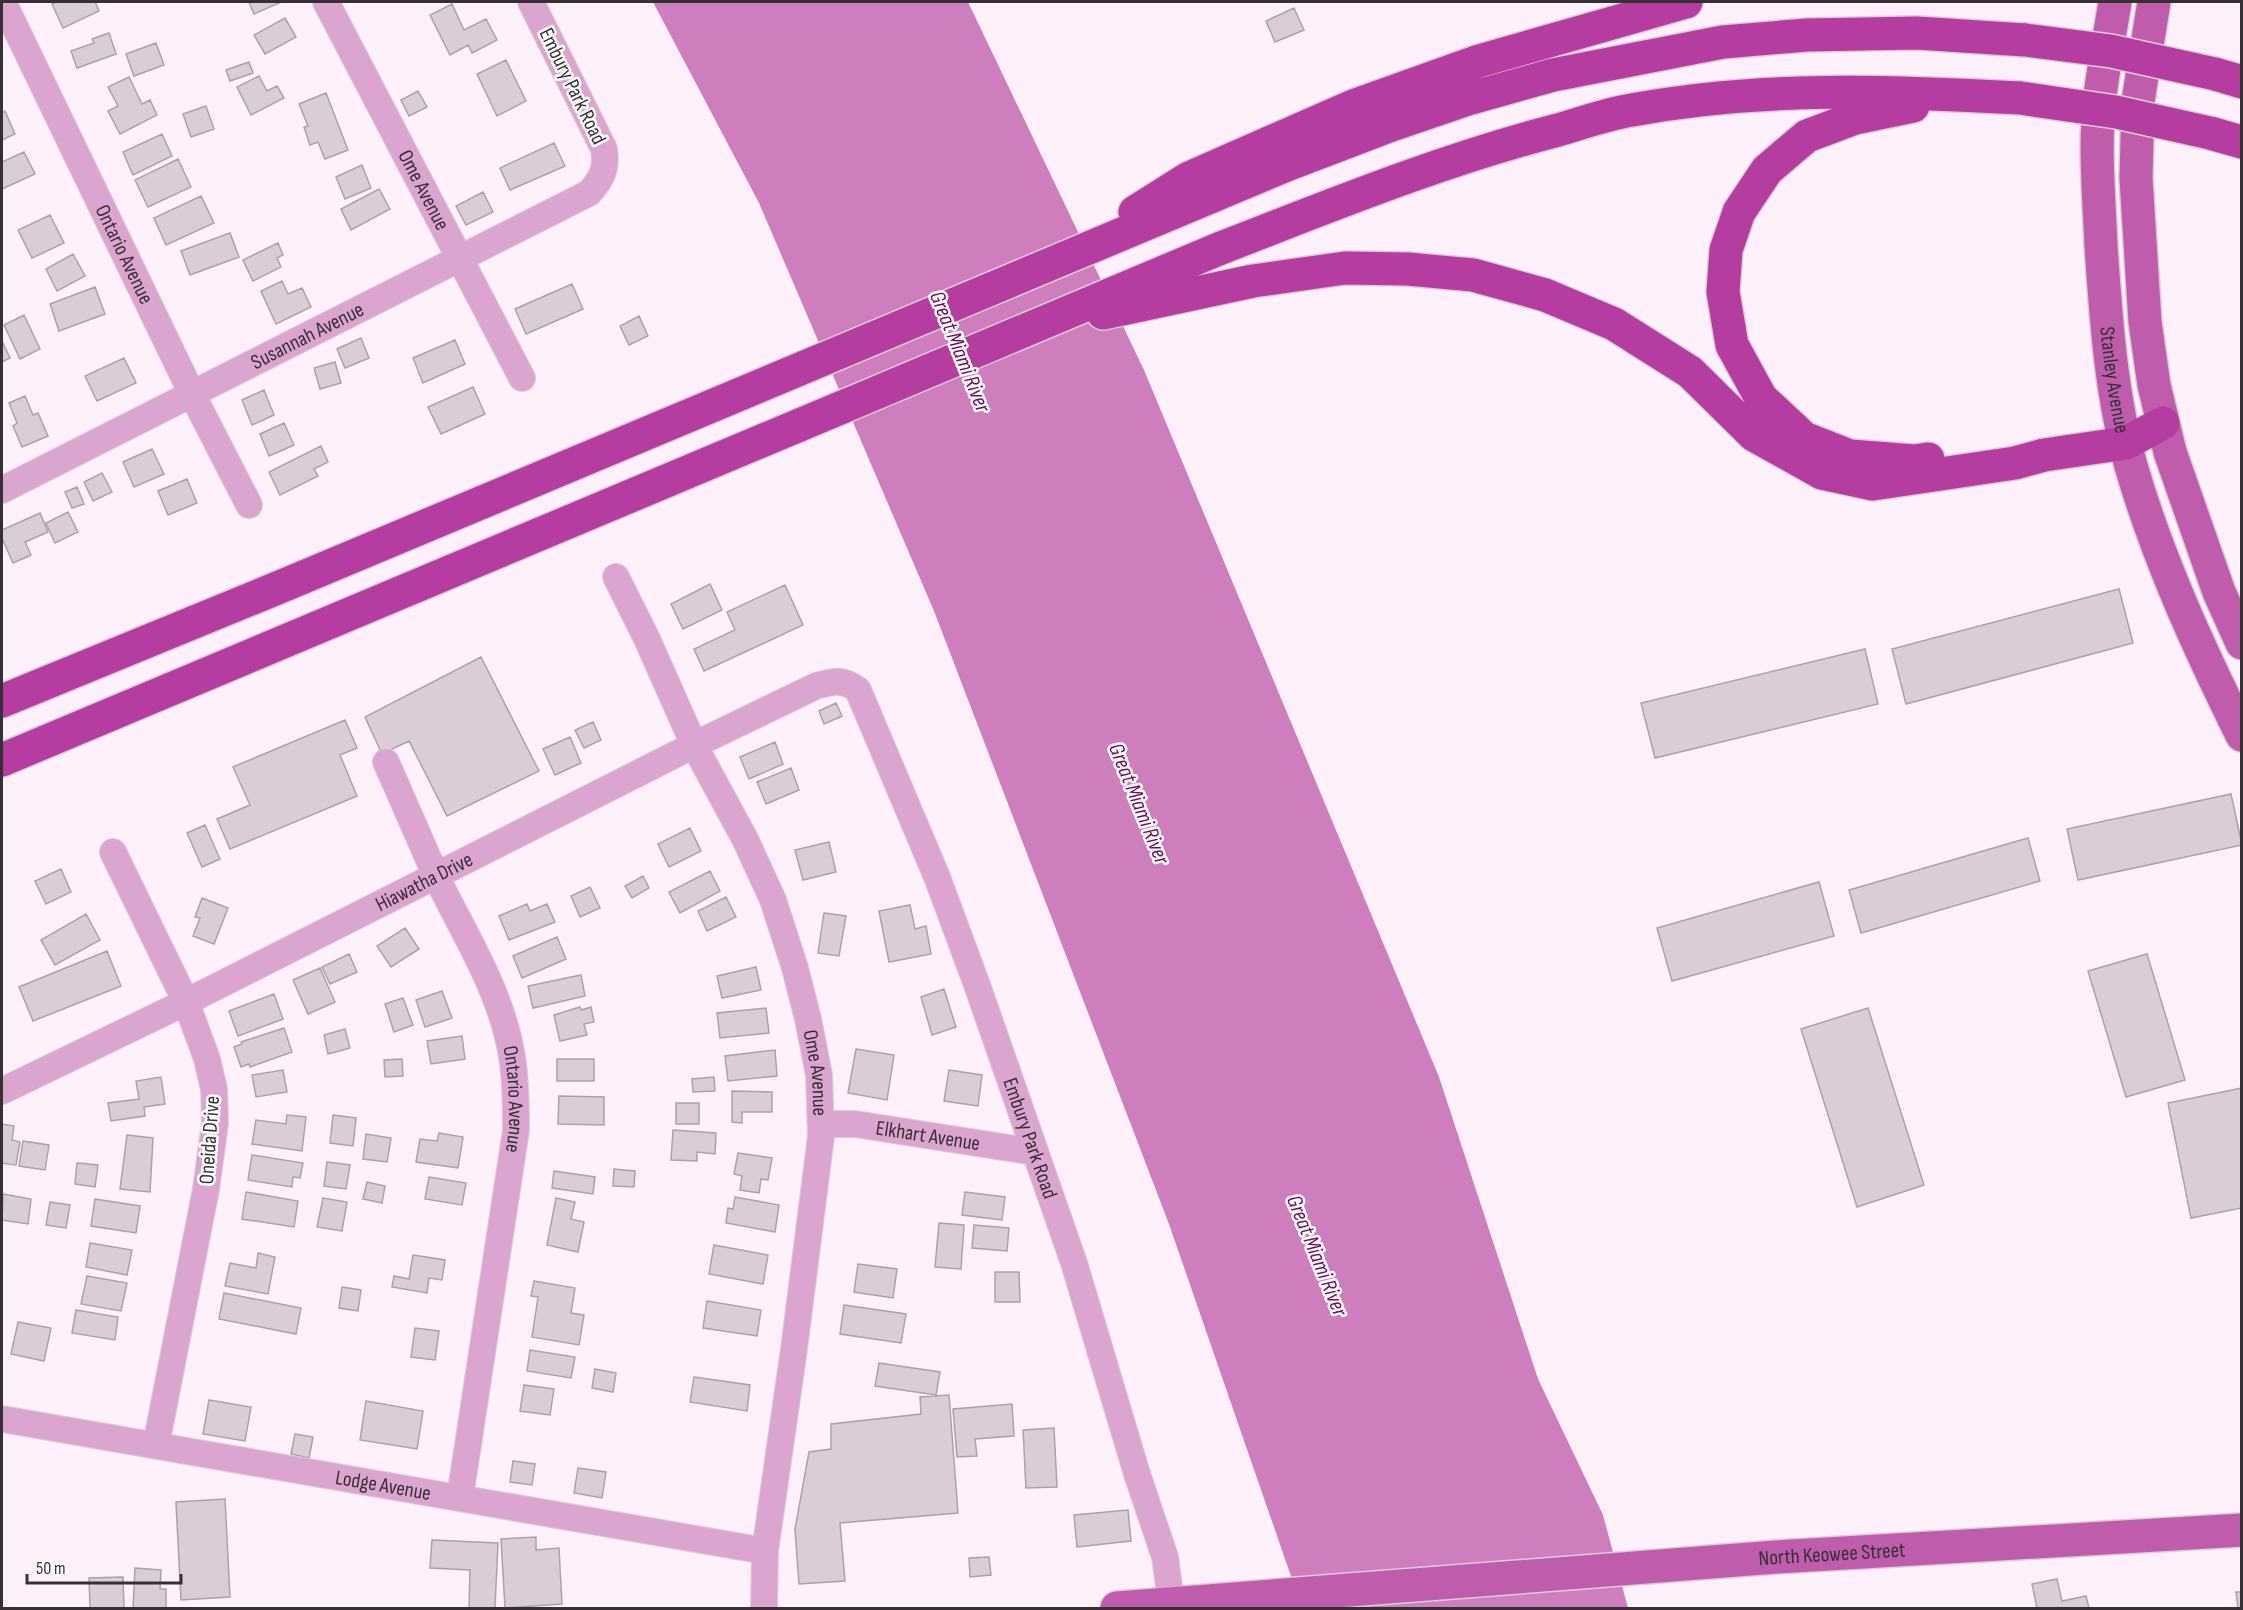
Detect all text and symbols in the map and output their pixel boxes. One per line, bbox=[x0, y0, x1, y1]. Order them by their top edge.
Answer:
street label: Embury Park Road bbox=[534, 24, 611, 148]
street label: Ome Avenue bbox=[392, 146, 455, 235]
street label: Ontario Avenue bbox=[90, 201, 159, 308]
water label: Great Miami River bbox=[923, 287, 996, 417]
street label: Susannah Avenue bbox=[247, 297, 368, 375]
street label: Stanley Avenue bbox=[2094, 325, 2135, 436]
water label: Great Miami River bbox=[1102, 739, 1175, 869]
street label: Hiawatha Drive bbox=[371, 847, 477, 917]
street label: Ome Avenue bbox=[797, 1028, 832, 1116]
street label: Ontario Avenue bbox=[497, 1044, 528, 1154]
street label: Embury Park Road bbox=[997, 1074, 1063, 1202]
street label: Oneida Drive bbox=[194, 1095, 225, 1185]
street label: Elkhart Avenue bbox=[874, 1115, 982, 1156]
water label: Great Miami River bbox=[1280, 1191, 1353, 1321]
street label: Lodge Avenue bbox=[334, 1465, 433, 1506]
street label: North Keowee Street bbox=[1758, 1538, 1906, 1571]
scale bar bbox=[27, 1547, 182, 1585]
text: 50 m bbox=[36, 1558, 66, 1579]

